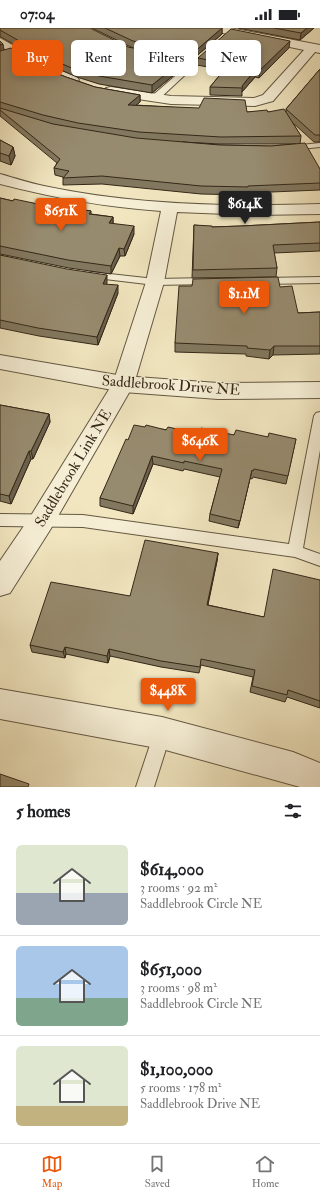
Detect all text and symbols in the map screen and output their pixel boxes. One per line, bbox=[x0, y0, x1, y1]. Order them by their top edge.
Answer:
text: 07:04 bbox=[20, 5, 54, 24]
chip: Buy bbox=[12, 40, 63, 76]
chip: Rent bbox=[71, 40, 126, 76]
chip: Filters bbox=[134, 40, 198, 76]
chip: New bbox=[206, 40, 261, 76]
pin: $614K bbox=[217, 191, 273, 225]
text: $614K bbox=[228, 196, 262, 212]
pin: $651K bbox=[33, 198, 89, 232]
text: $651K bbox=[44, 203, 78, 219]
pin: $1.1M bbox=[216, 281, 272, 315]
text: $1.1M bbox=[228, 286, 260, 302]
street label: Saddlebrook Drive NE bbox=[101, 371, 241, 400]
street label: Saddlebrook Link NE bbox=[31, 406, 116, 531]
pin: $646K bbox=[172, 428, 228, 462]
text: $646K bbox=[182, 433, 218, 449]
pin: $448K bbox=[140, 678, 196, 712]
text: $448K bbox=[150, 683, 186, 699]
icon: filters bbox=[282, 800, 304, 822]
text: 5 homes bbox=[16, 801, 70, 822]
text: $614,000 bbox=[140, 859, 204, 880]
icon: home bbox=[48, 861, 96, 909]
text: 3 rooms · 92 m² bbox=[140, 880, 217, 896]
text: Saddlebrook Circle NE bbox=[140, 896, 262, 912]
text: $651,000 bbox=[140, 959, 202, 980]
icon: home bbox=[48, 962, 96, 1010]
text: 3 rooms · 98 m² bbox=[140, 980, 217, 996]
text: Saddlebrook Circle NE bbox=[140, 996, 262, 1012]
text: $1,100,000 bbox=[140, 1059, 213, 1080]
icon: home bbox=[48, 1062, 96, 1110]
text: 5 rooms · 178 m² bbox=[140, 1080, 222, 1096]
text: Saddlebrook Drive NE bbox=[140, 1096, 260, 1112]
tab: Map bbox=[41, 1153, 63, 1190]
tab: Saved bbox=[145, 1153, 170, 1190]
tab: Home bbox=[252, 1153, 279, 1190]

